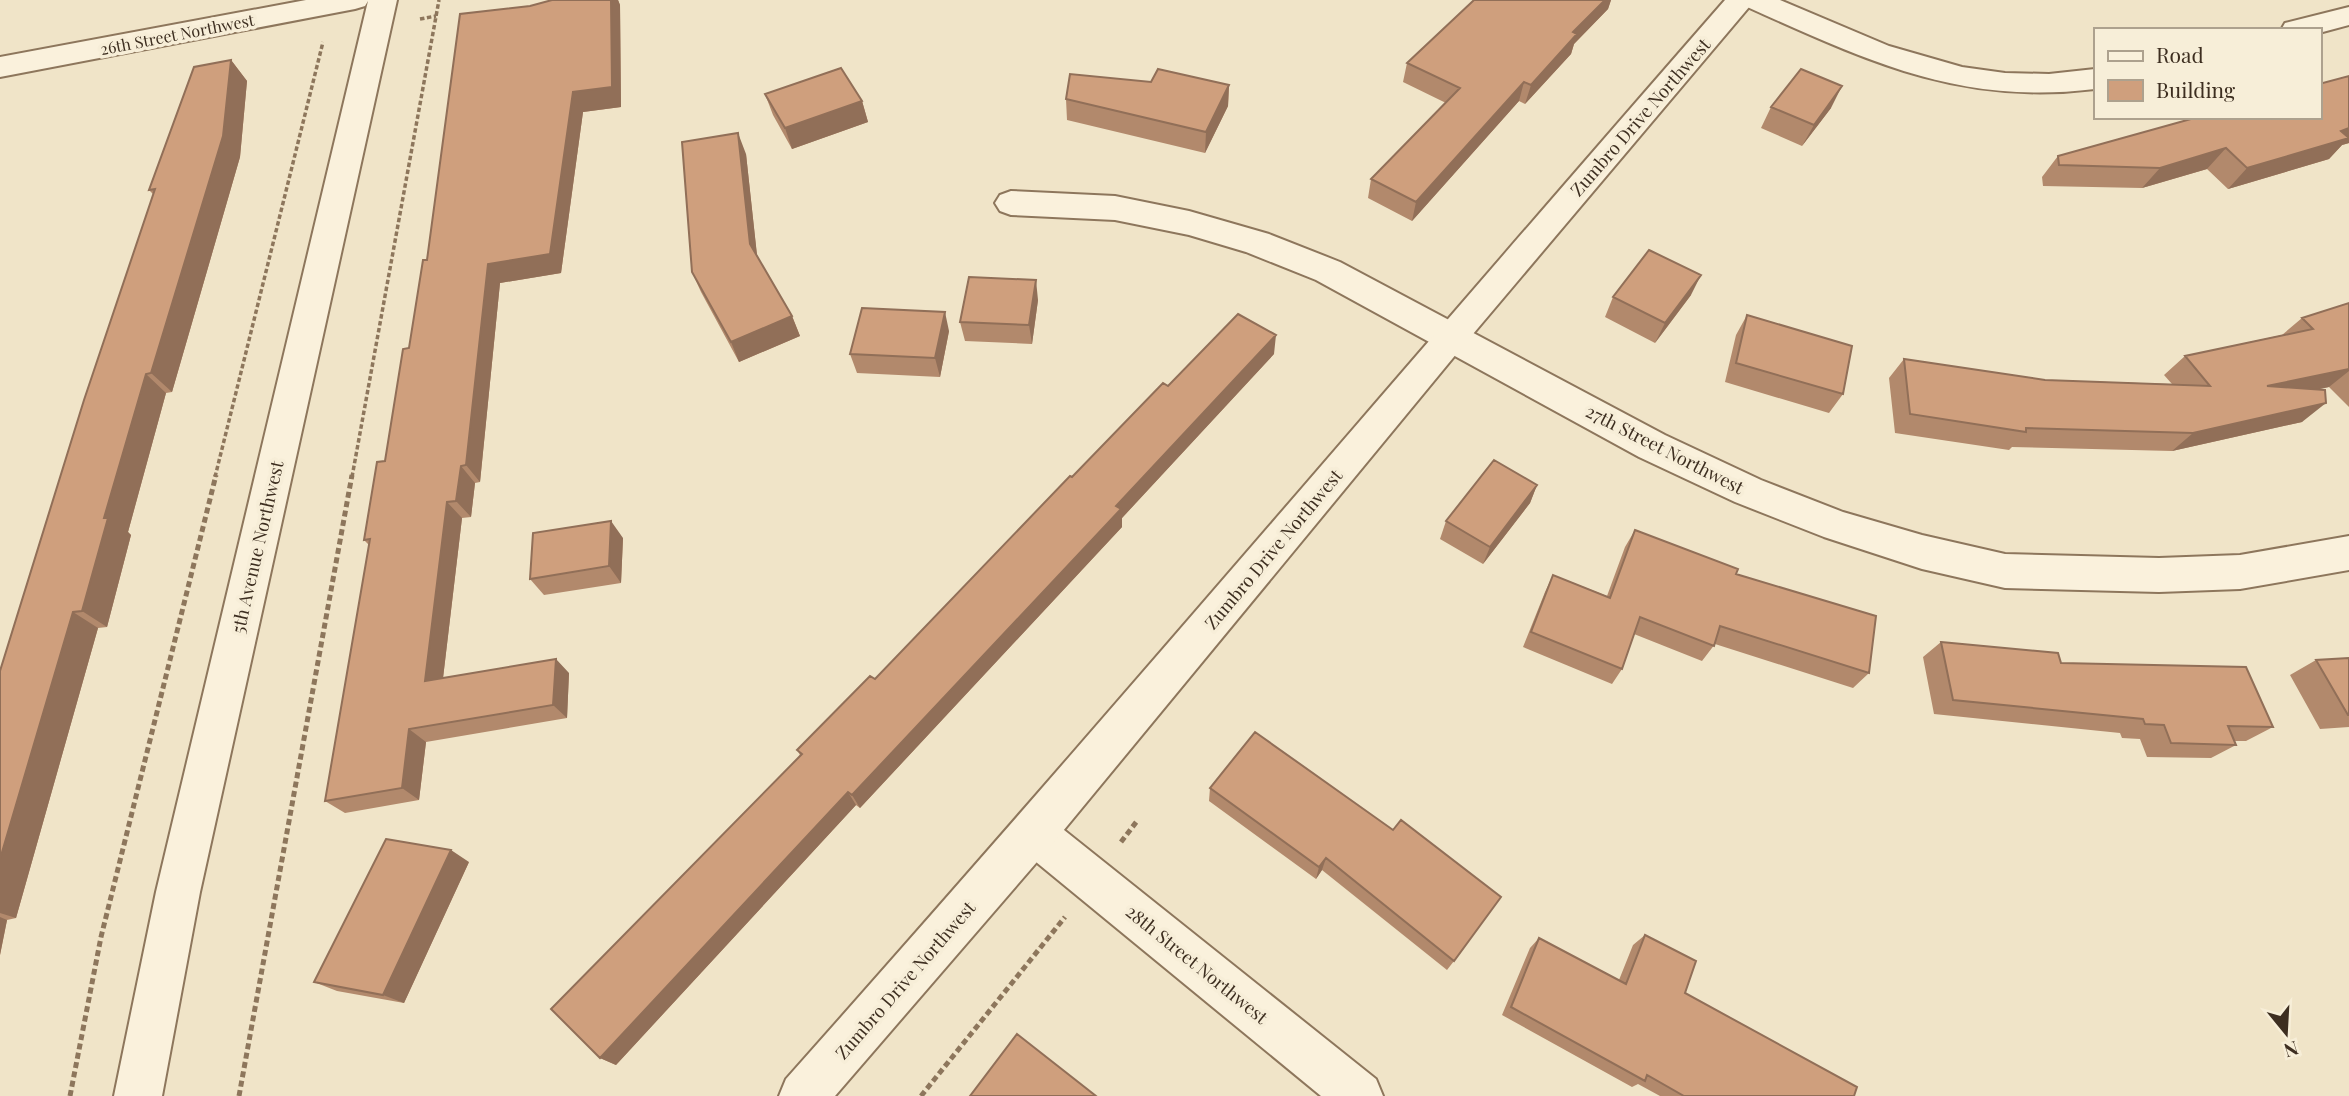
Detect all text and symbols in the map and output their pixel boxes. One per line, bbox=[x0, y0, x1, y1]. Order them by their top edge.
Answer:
street label: 26th Street Northwest bbox=[98, 9, 256, 59]
legend bbox=[2094, 28, 2321, 119]
street label: Zumbro Drive Northwest bbox=[1565, 32, 1716, 201]
text: Road bbox=[2156, 40, 2204, 68]
text: Building bbox=[2156, 75, 2235, 103]
street label: 27th Street Northwest bbox=[1582, 399, 1749, 500]
street label: 5th Avenue Northwest bbox=[225, 458, 289, 636]
street label: Zumbro Drive Northwest bbox=[1199, 463, 1347, 634]
street label: Zumbro Drive Northwest bbox=[830, 895, 981, 1064]
street label: 28th Street Northwest bbox=[1121, 899, 1274, 1029]
north arrow bbox=[2251, 998, 2321, 1068]
text: N bbox=[2281, 1036, 2302, 1065]

